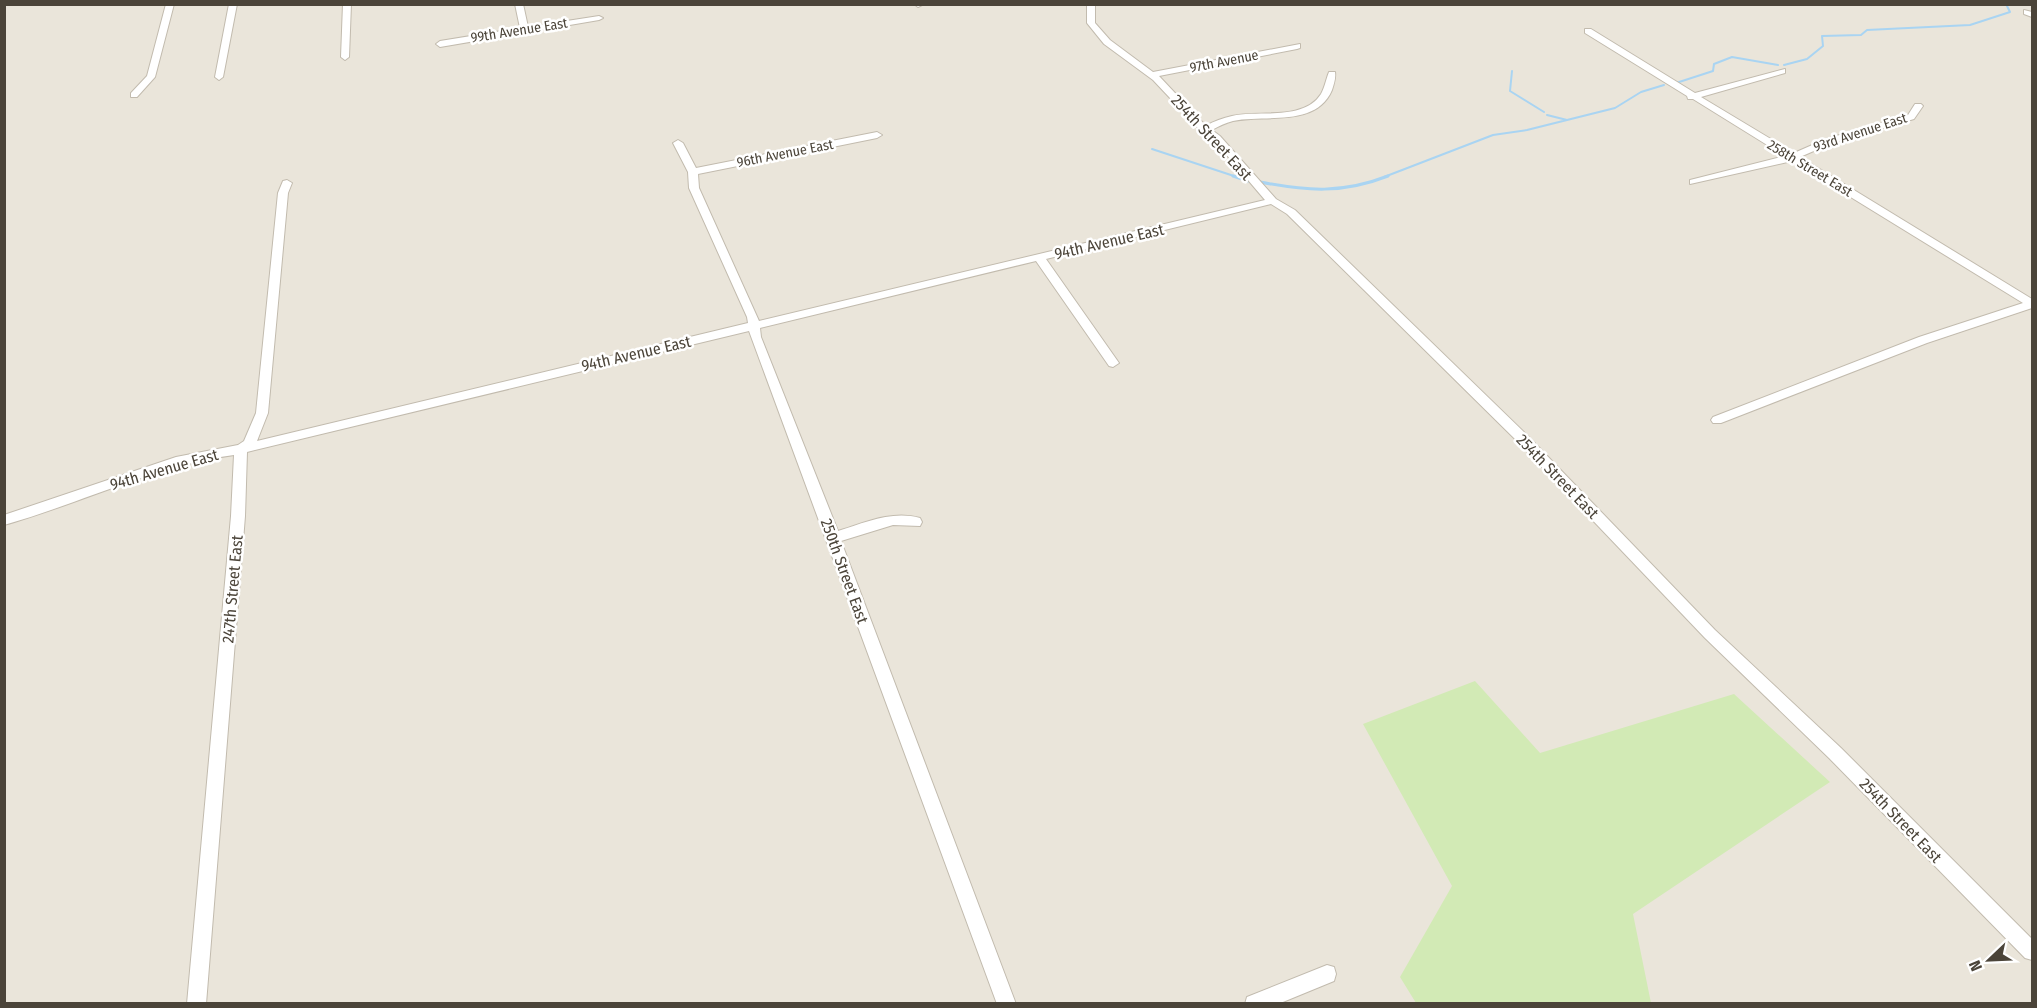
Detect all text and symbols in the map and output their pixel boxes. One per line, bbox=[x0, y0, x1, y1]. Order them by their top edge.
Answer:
street label: 99th Avenue East bbox=[469, 14, 569, 47]
street label: 97th Avenue bbox=[1188, 46, 1260, 76]
street label: 254th Street East bbox=[1167, 91, 1257, 185]
street label: 93rd Avenue East bbox=[1811, 109, 1909, 156]
street label: 96th Avenue East bbox=[735, 136, 835, 171]
street label: 258th Street East bbox=[1764, 136, 1856, 201]
street label: 94th Avenue East bbox=[1053, 219, 1166, 263]
street label: 94th Avenue East bbox=[580, 331, 693, 375]
street label: 254th Street East bbox=[1513, 430, 1603, 523]
street label: 94th Avenue East bbox=[108, 445, 221, 494]
street label: 250th Street East bbox=[817, 516, 873, 627]
street label: 247th Street East bbox=[218, 534, 247, 644]
street label: 254th Street East bbox=[1856, 774, 1946, 867]
north arrow bbox=[1959, 930, 2019, 990]
text: N bbox=[1965, 958, 1986, 974]

